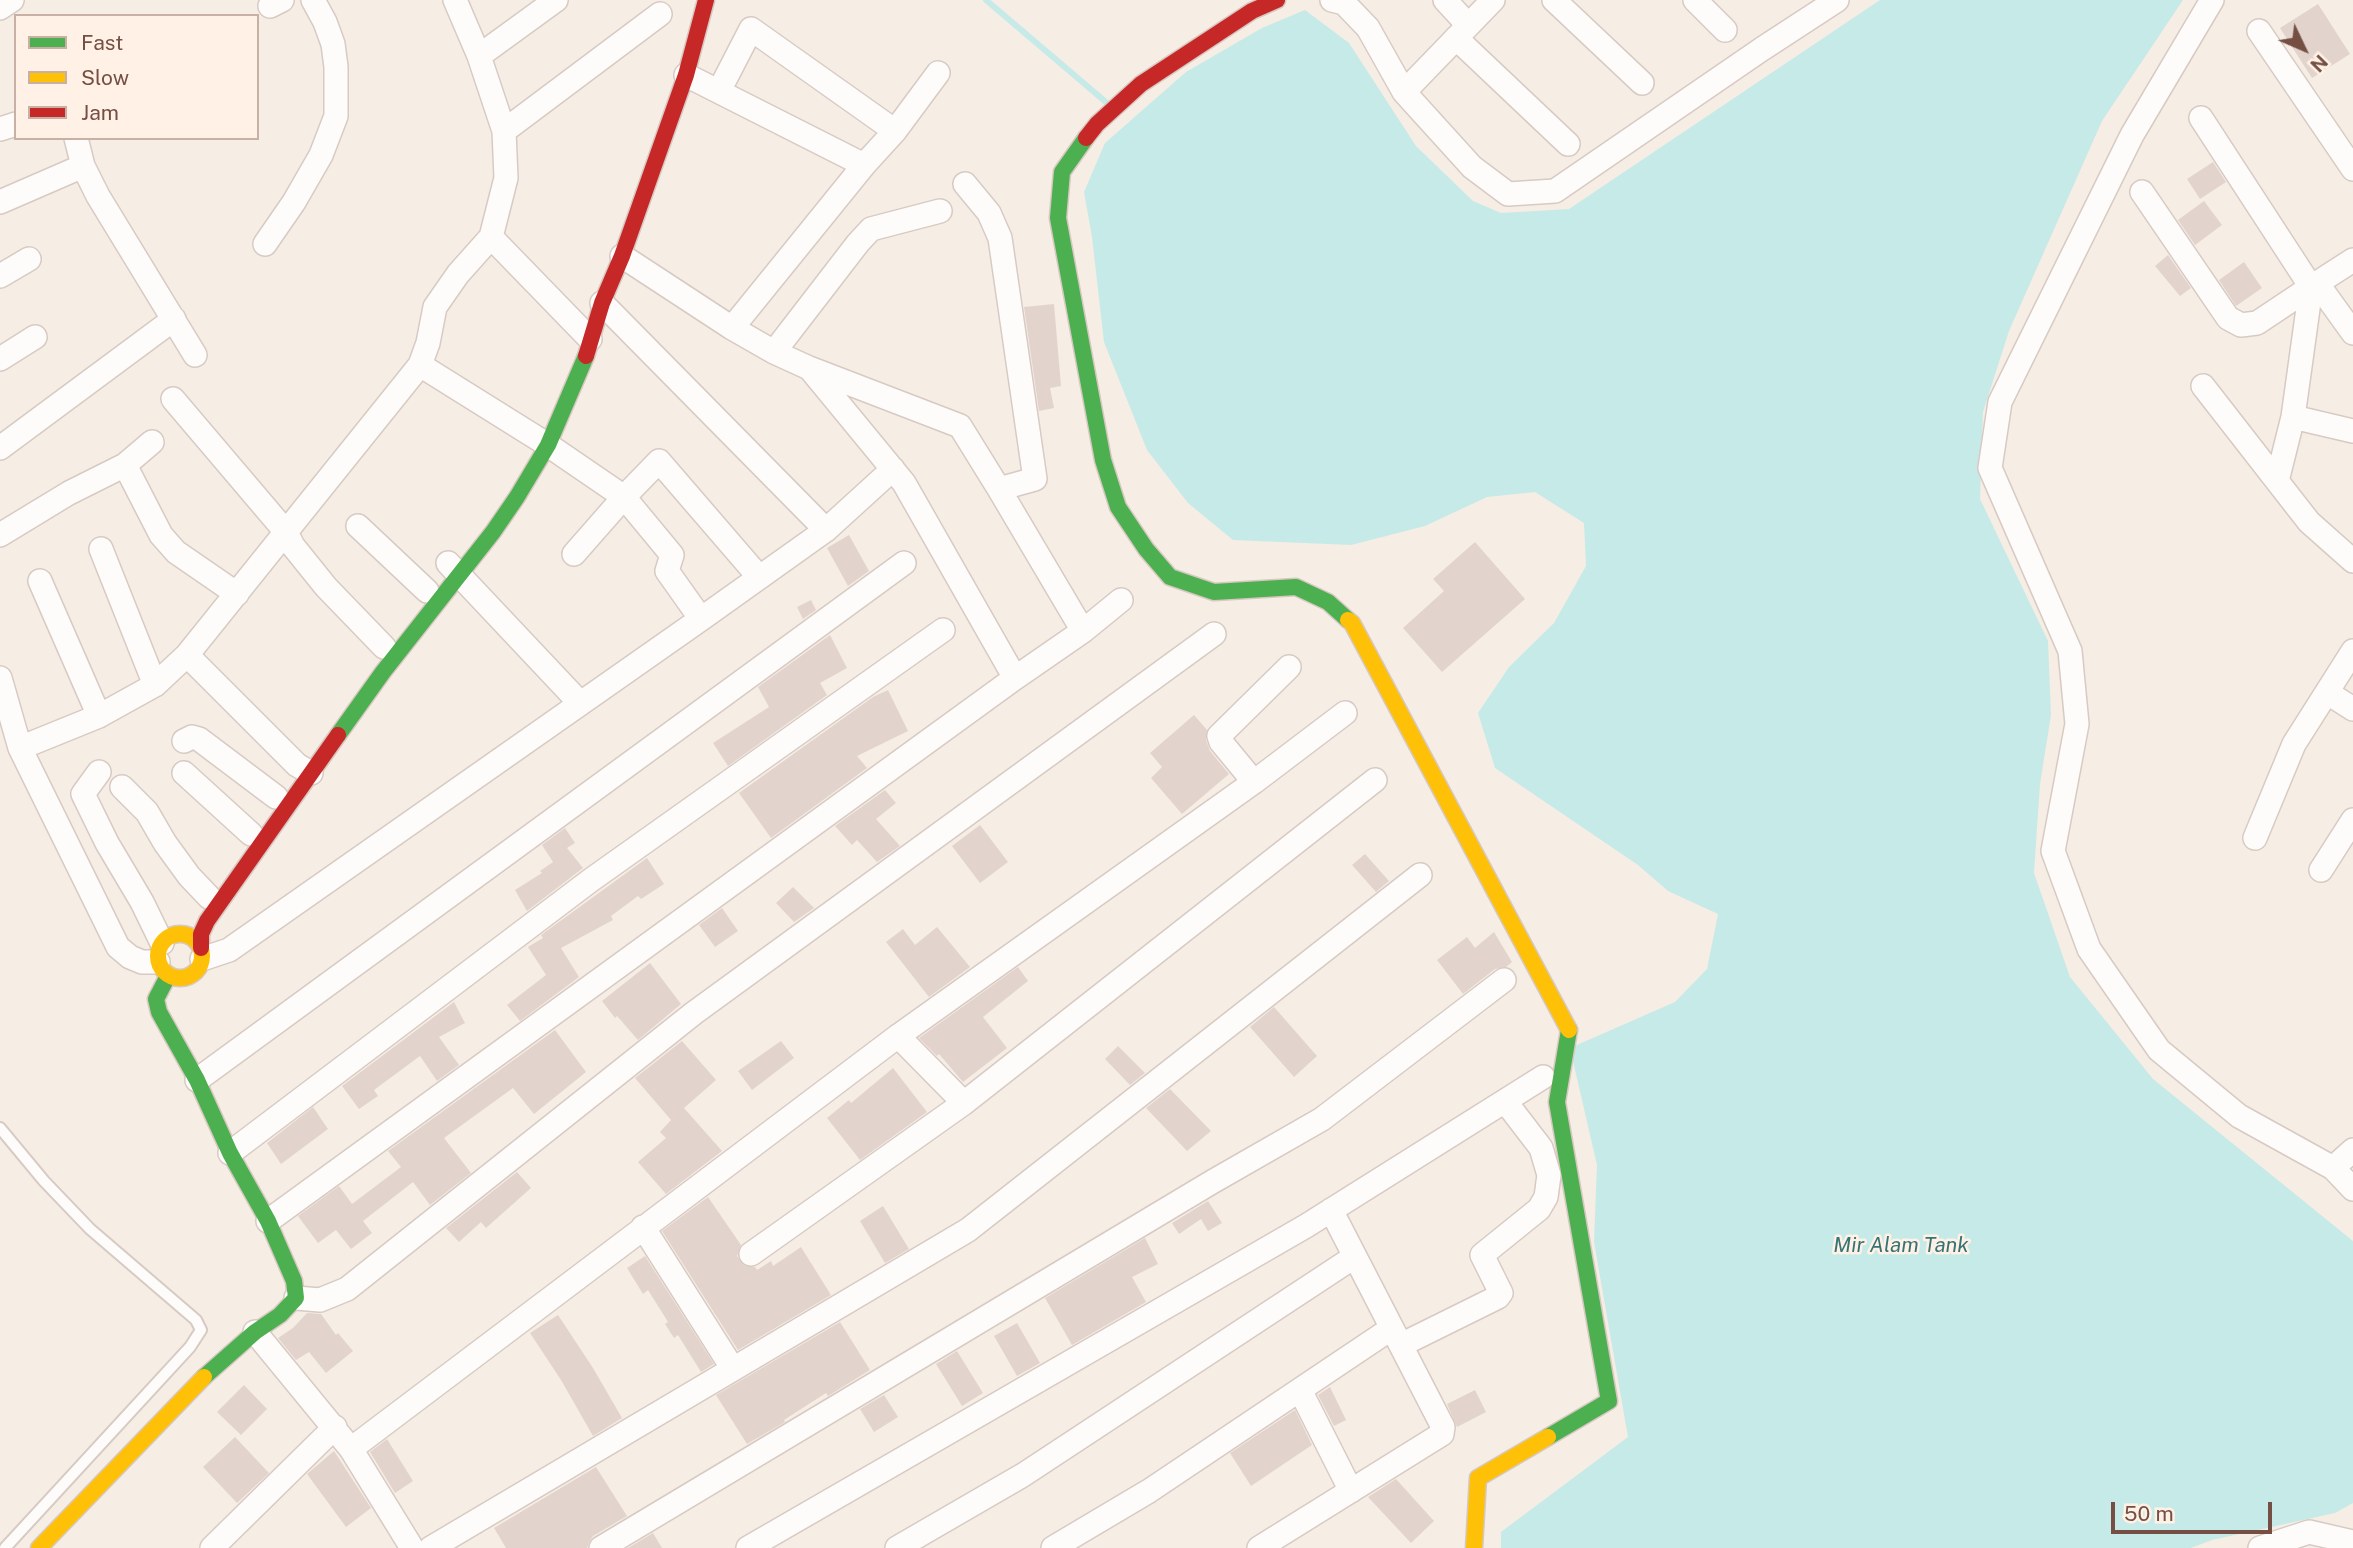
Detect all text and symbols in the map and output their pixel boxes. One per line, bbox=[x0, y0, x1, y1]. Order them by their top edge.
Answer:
legend bbox=[14, 14, 259, 140]
north arrow bbox=[2269, 14, 2339, 84]
text: Fast bbox=[81, 30, 123, 55]
text: N bbox=[2306, 51, 2332, 77]
text: Slow bbox=[81, 65, 129, 90]
text: Jam bbox=[81, 100, 119, 125]
water label: Mir Alam Tank bbox=[1833, 1233, 1969, 1259]
scale bar bbox=[2115, 1488, 2276, 1532]
text: 50 m bbox=[2124, 1501, 2174, 1526]

